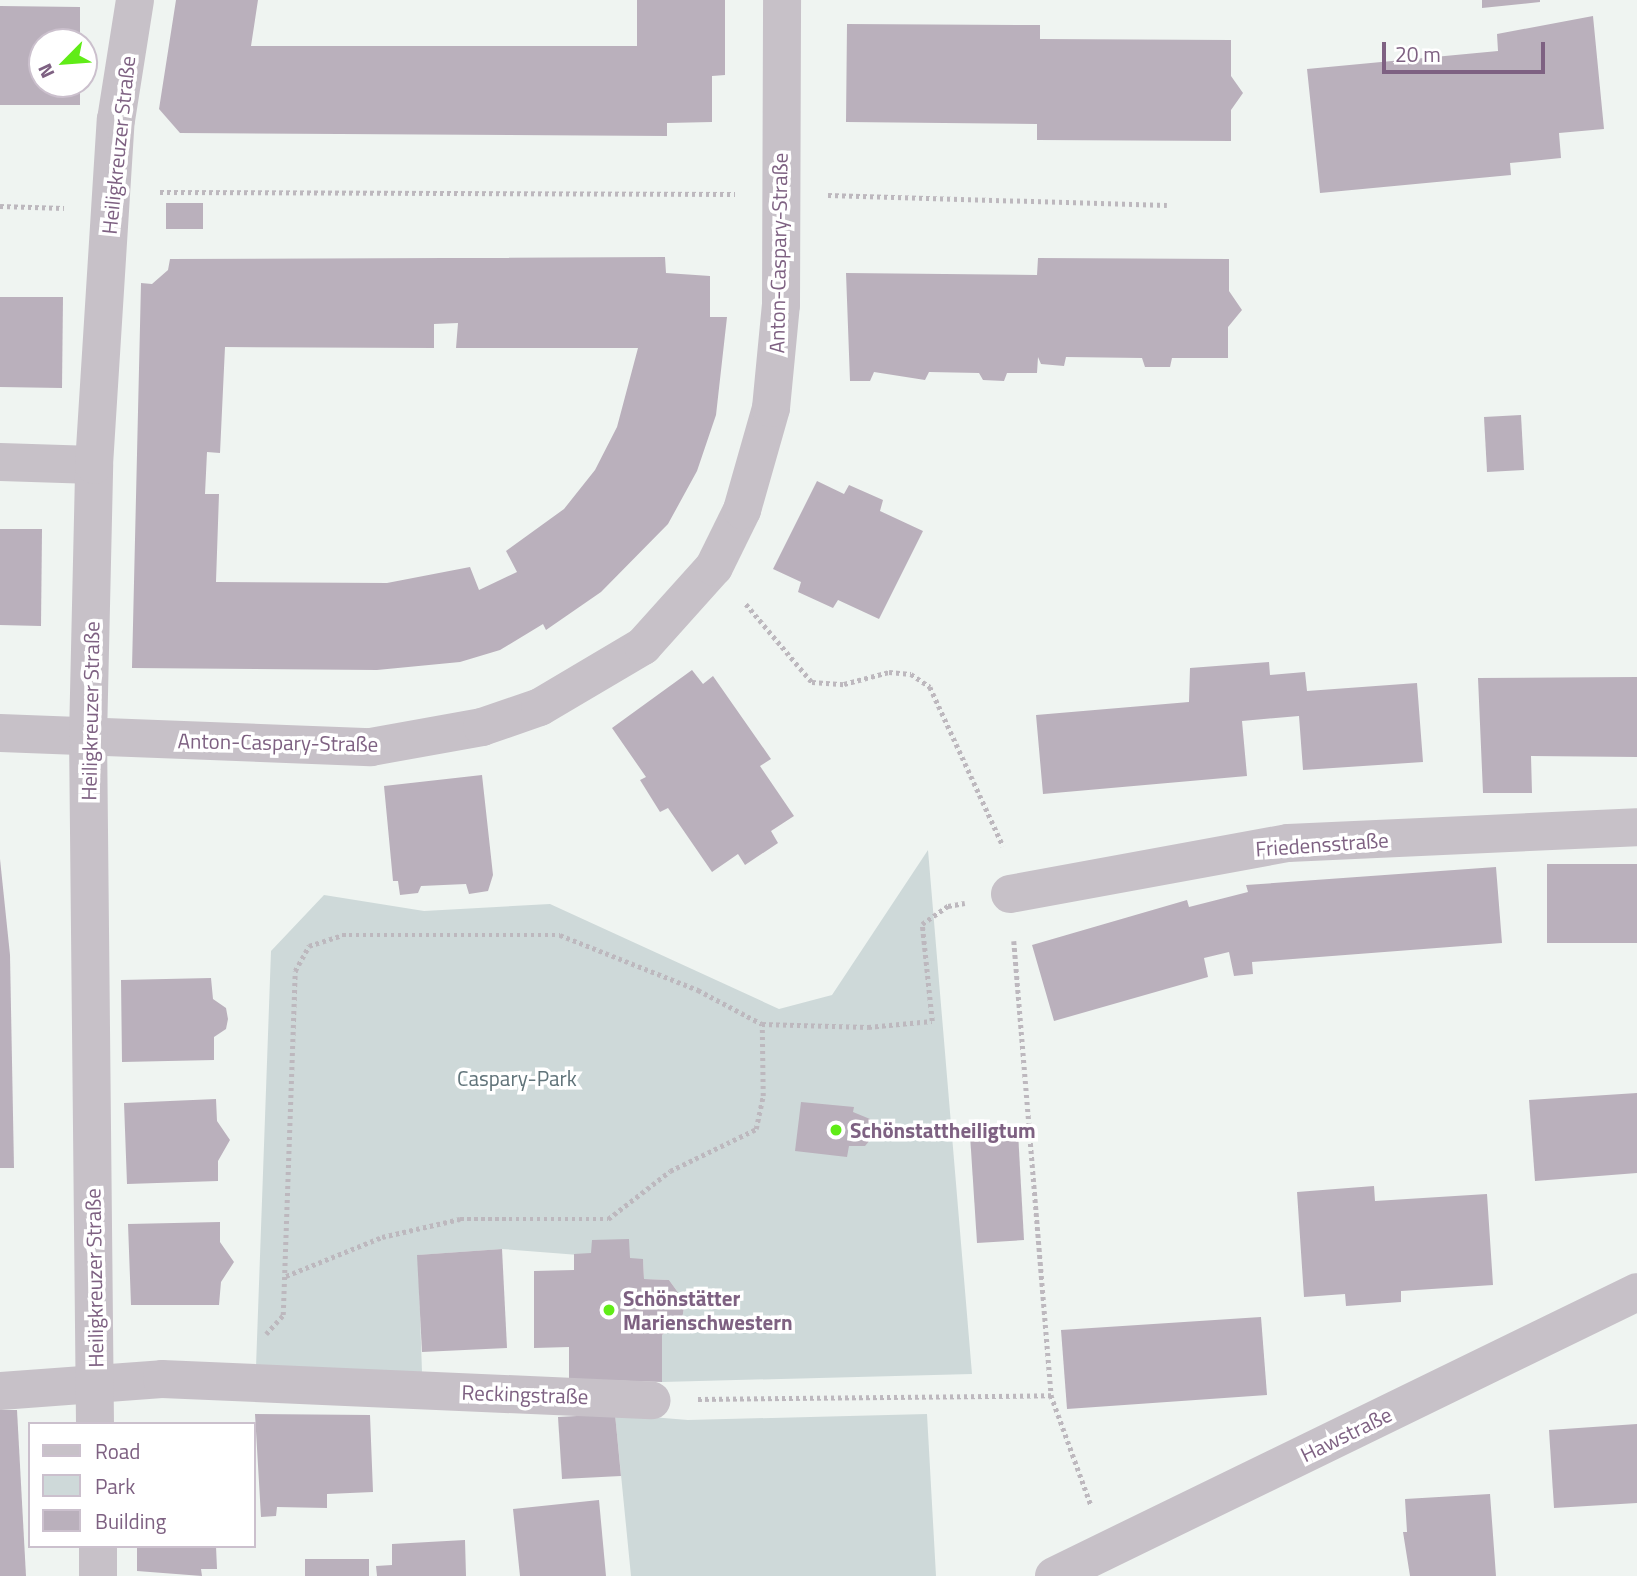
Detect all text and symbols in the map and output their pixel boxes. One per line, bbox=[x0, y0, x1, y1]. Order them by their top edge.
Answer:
north arrow bbox=[28, 28, 98, 98]
scale bar bbox=[1385, 28, 1548, 72]
text: 20 m bbox=[1395, 38, 1441, 70]
street label: Heiligkreuzer Straße bbox=[96, 54, 140, 236]
text: N bbox=[29, 59, 61, 83]
street label: Anton-Caspary-Straße bbox=[764, 152, 792, 354]
street label: Heiligkreuzer Straße bbox=[76, 621, 104, 801]
street label: Anton-Caspary-Straße bbox=[177, 728, 379, 756]
street label: Friedensstraße bbox=[1255, 827, 1389, 861]
park label: Caspary-Park bbox=[457, 1065, 577, 1091]
place label: Schönstattheiligtum bbox=[850, 1117, 1036, 1143]
marker: Schönstattheiligtum bbox=[828, 1122, 844, 1138]
street label: Heiligkreuzer Straße bbox=[80, 1188, 108, 1368]
place label: Schönstätter Marienschwestern bbox=[623, 1285, 793, 1335]
marker: Schönstätter Marienschwestern bbox=[601, 1302, 617, 1318]
street label: Reckingstraße bbox=[461, 1379, 589, 1409]
street label: Hawstraße bbox=[1296, 1401, 1396, 1467]
legend bbox=[28, 1422, 256, 1548]
text: Road bbox=[95, 1435, 140, 1467]
text: Park bbox=[95, 1470, 135, 1502]
text: Building bbox=[95, 1505, 166, 1537]

